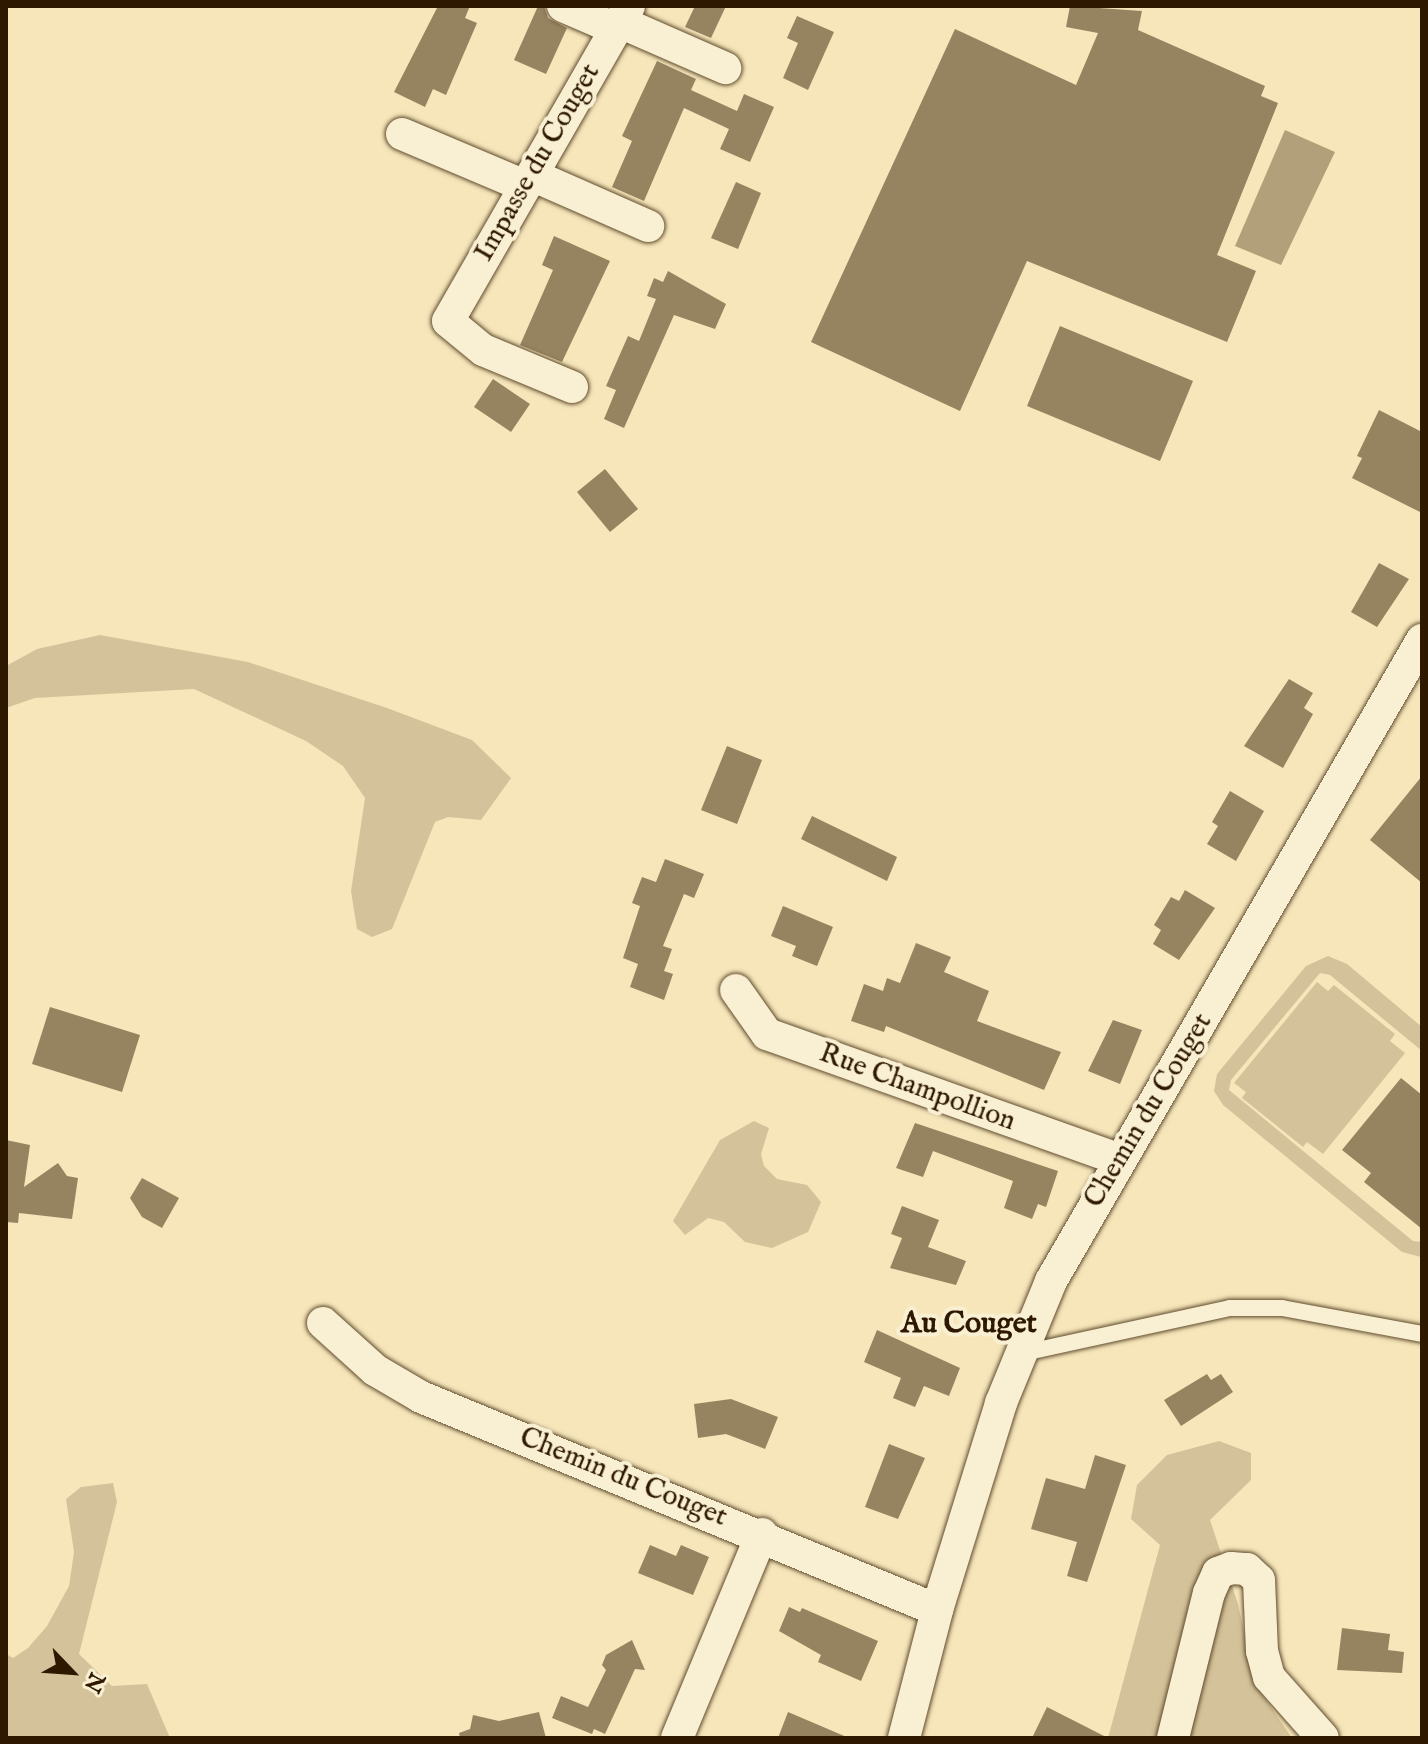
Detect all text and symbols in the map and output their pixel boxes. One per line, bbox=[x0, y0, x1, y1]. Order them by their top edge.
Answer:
street label: Impasse du Couget bbox=[468, 58, 608, 268]
street label: Chemin du Couget bbox=[1078, 1008, 1220, 1214]
street label: Rue Champollion bbox=[814, 1037, 1020, 1139]
district label: Au Couget bbox=[901, 1306, 1037, 1342]
street label: Chemin du Couget bbox=[514, 1421, 732, 1535]
north arrow bbox=[32, 1632, 112, 1712]
text: N bbox=[77, 1668, 110, 1697]

